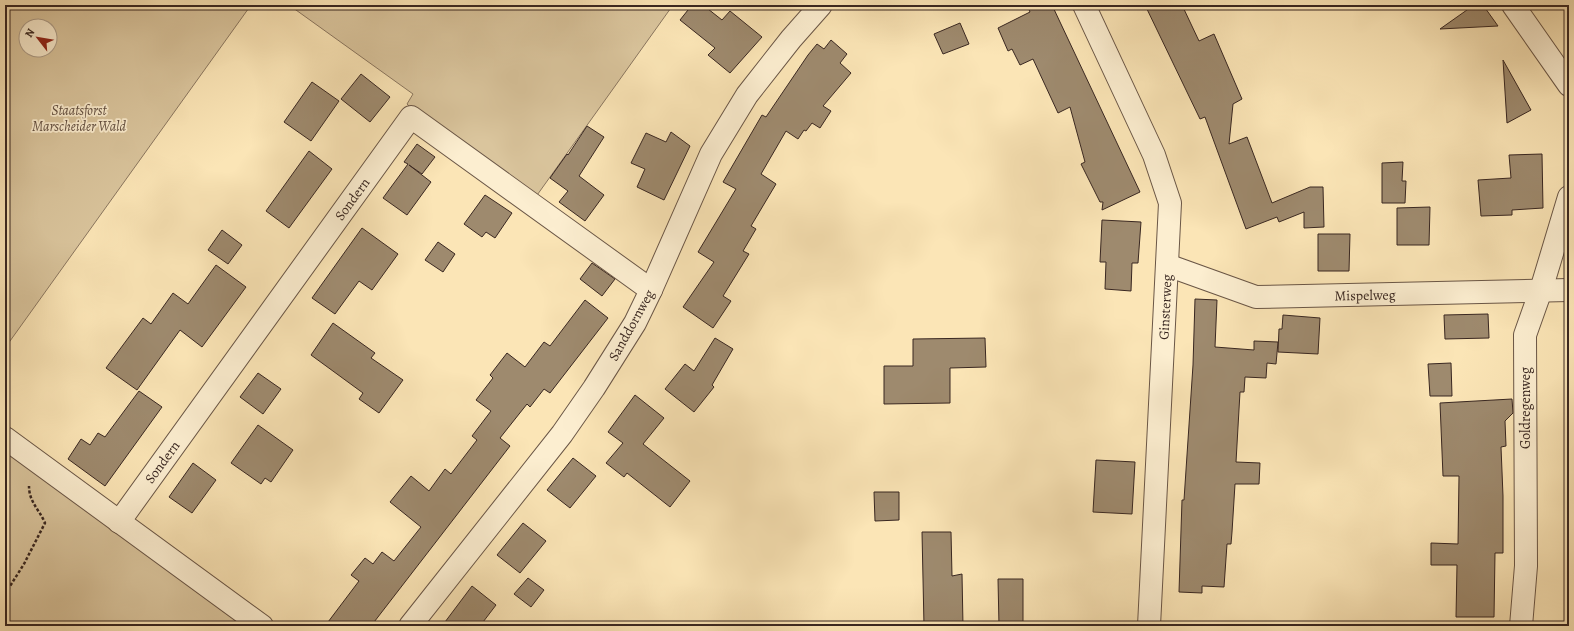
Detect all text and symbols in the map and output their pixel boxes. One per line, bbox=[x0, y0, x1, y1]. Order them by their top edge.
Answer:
north arrow bbox=[18, 18, 58, 58]
text: N bbox=[21, 26, 38, 40]
park label: Staatsforst Marscheider Wald bbox=[32, 101, 127, 136]
street label: Sondern bbox=[330, 174, 375, 225]
street label: Ginsterweg bbox=[1154, 274, 1177, 340]
street label: Mispelweg bbox=[1334, 285, 1396, 306]
street label: Sanddornweg bbox=[604, 286, 659, 364]
street label: Goldregenweg bbox=[1516, 367, 1535, 449]
street label: Sondern bbox=[140, 437, 185, 488]

